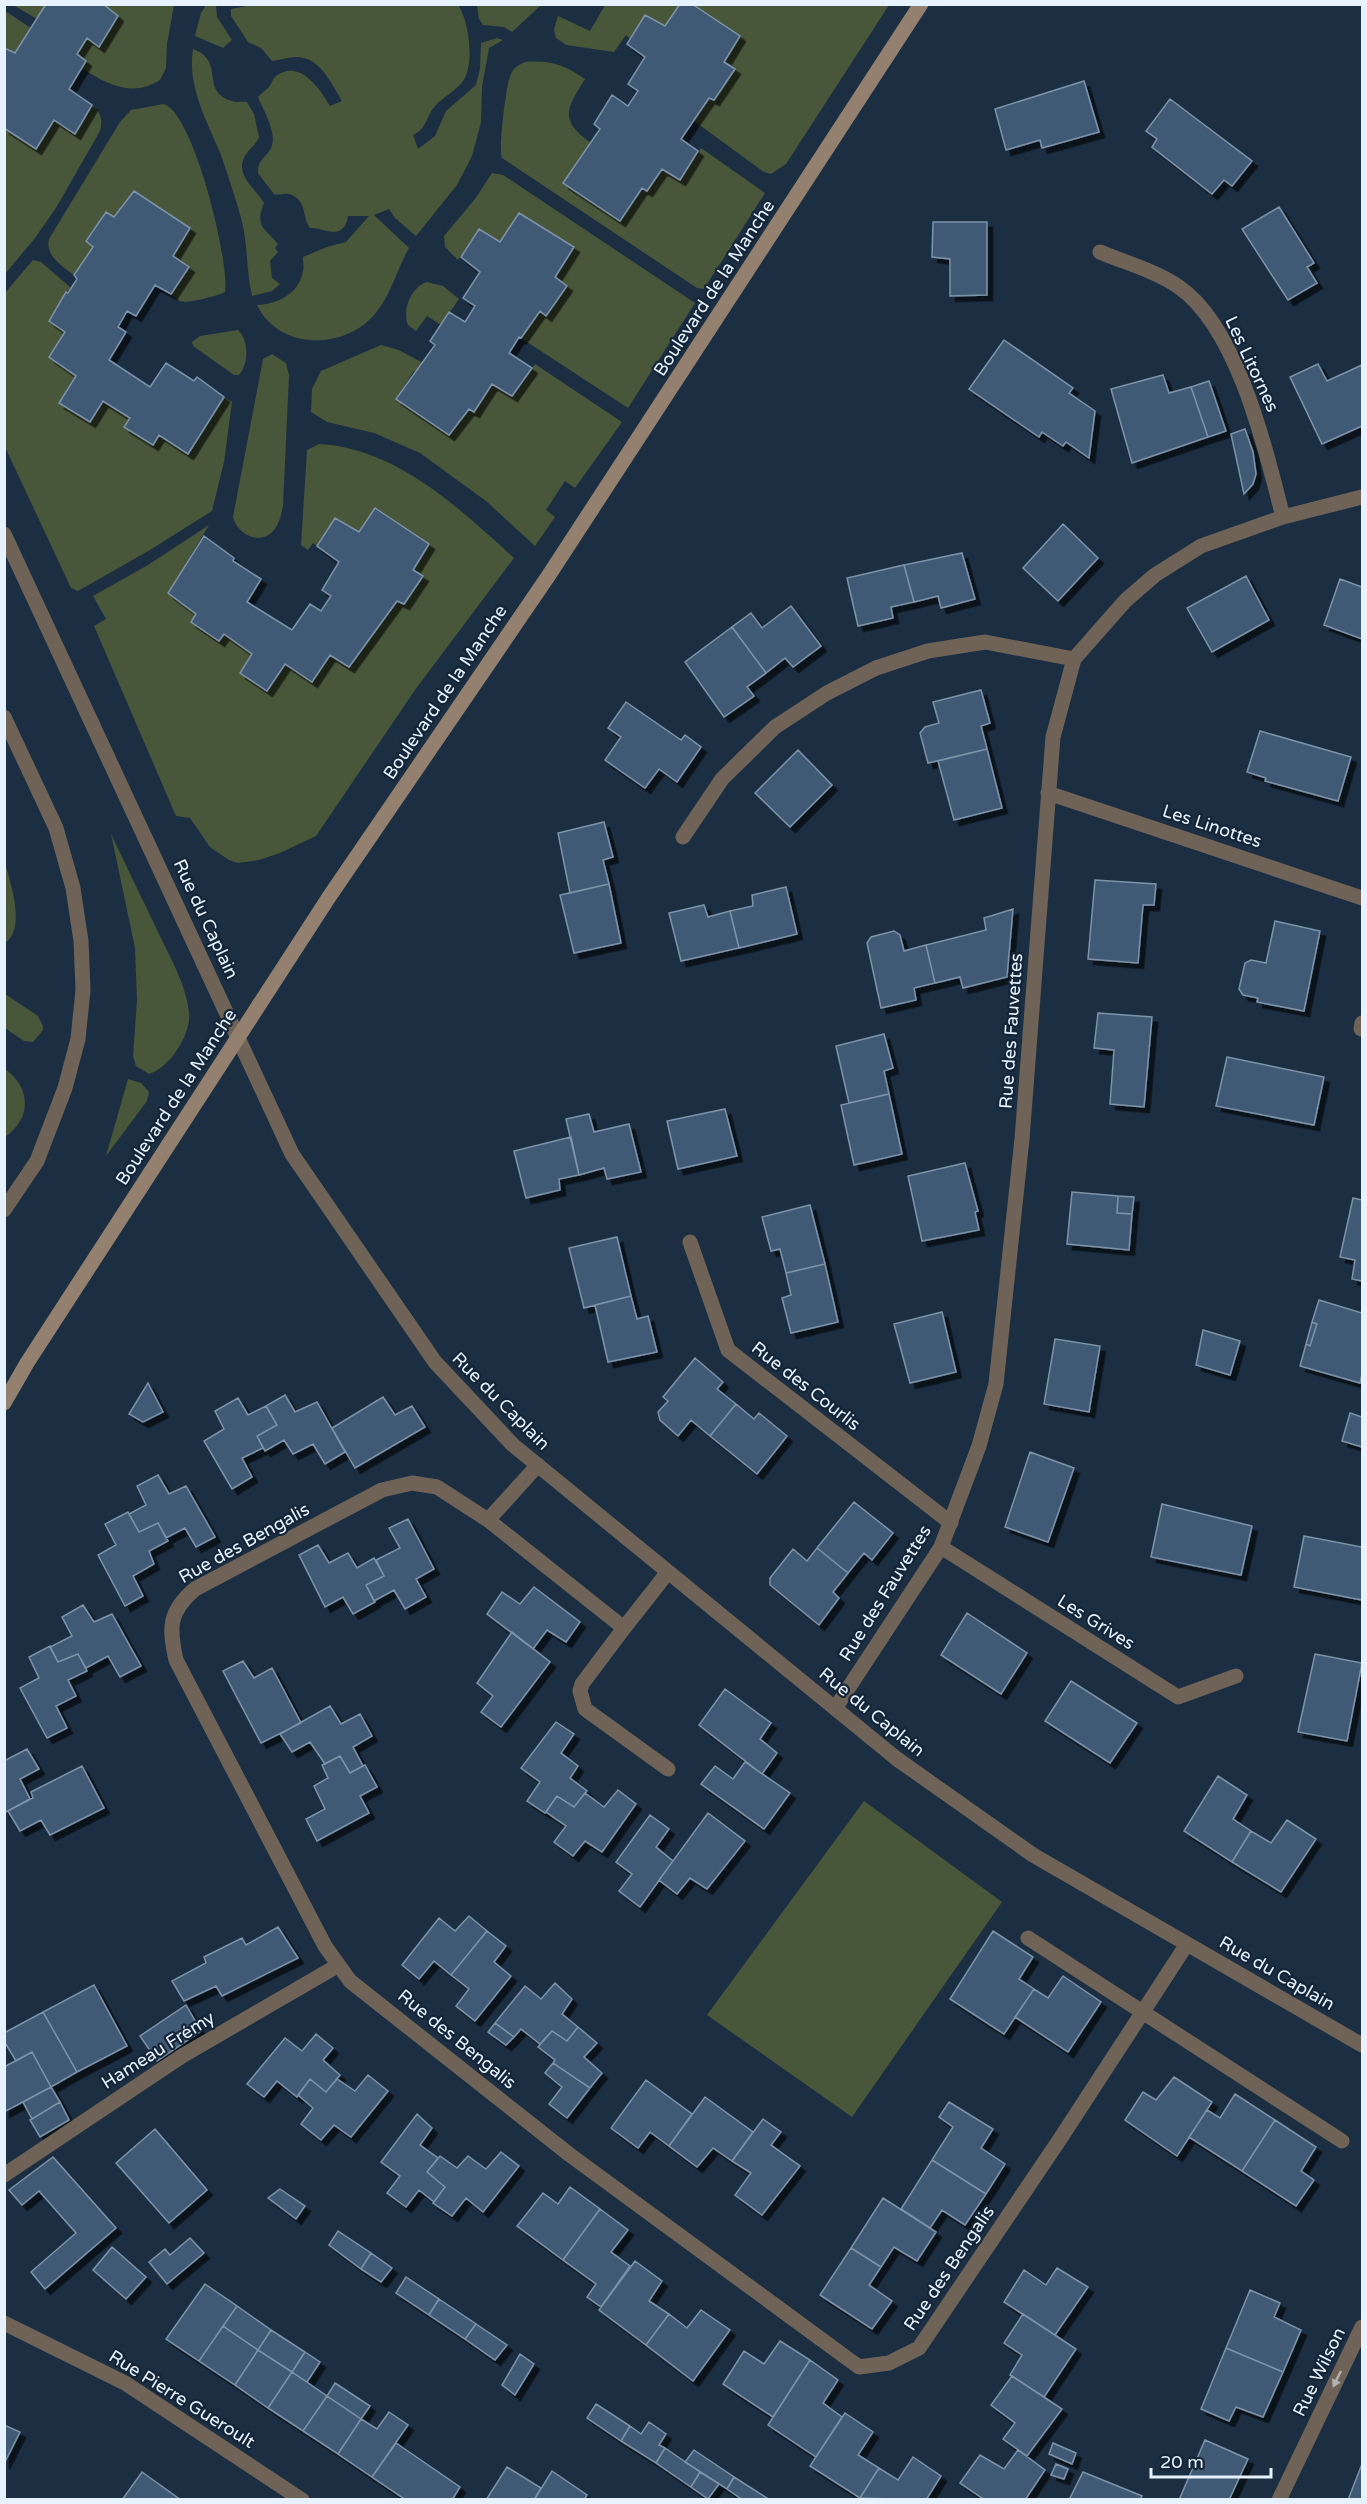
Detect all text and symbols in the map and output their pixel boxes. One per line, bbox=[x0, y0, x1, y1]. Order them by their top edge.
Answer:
street label: Boulevard de la Manche bbox=[649, 196, 779, 380]
street label: Les Litornes bbox=[1220, 313, 1284, 415]
street label: Boulevard de la Manche bbox=[378, 601, 512, 783]
street label: Les Linottes bbox=[1160, 800, 1264, 852]
street label: Rue du Caplain bbox=[169, 856, 243, 982]
street label: Rue des Fauvettes bbox=[995, 952, 1027, 1110]
street label: Boulevard de la Manche bbox=[111, 1005, 241, 1189]
street label: Rue des Courlis bbox=[747, 1337, 865, 1435]
street label: Rue du Caplain bbox=[447, 1347, 555, 1455]
street label: Rue des Bengalis bbox=[175, 1498, 313, 1588]
street label: Rue des Fauvettes bbox=[834, 1521, 936, 1665]
street label: Les Grives bbox=[1053, 1590, 1139, 1654]
street label: Rue du Caplain bbox=[815, 1663, 929, 1761]
street label: Rue du Caplain bbox=[1215, 1931, 1339, 2015]
street label: Rue des Bengalis bbox=[393, 1984, 521, 2094]
street label: Hameau Frémy bbox=[97, 2006, 219, 2094]
street label: Rue des Bengalis bbox=[899, 2201, 999, 2335]
street label: Rue Wilson bbox=[1288, 2324, 1350, 2420]
street label: Rue Pierre Gueroult bbox=[105, 2345, 259, 2453]
one-way arrow bbox=[1332, 2371, 1341, 2388]
scale bar bbox=[1151, 2441, 1271, 2479]
text: 20 m bbox=[1160, 2451, 1204, 2473]

